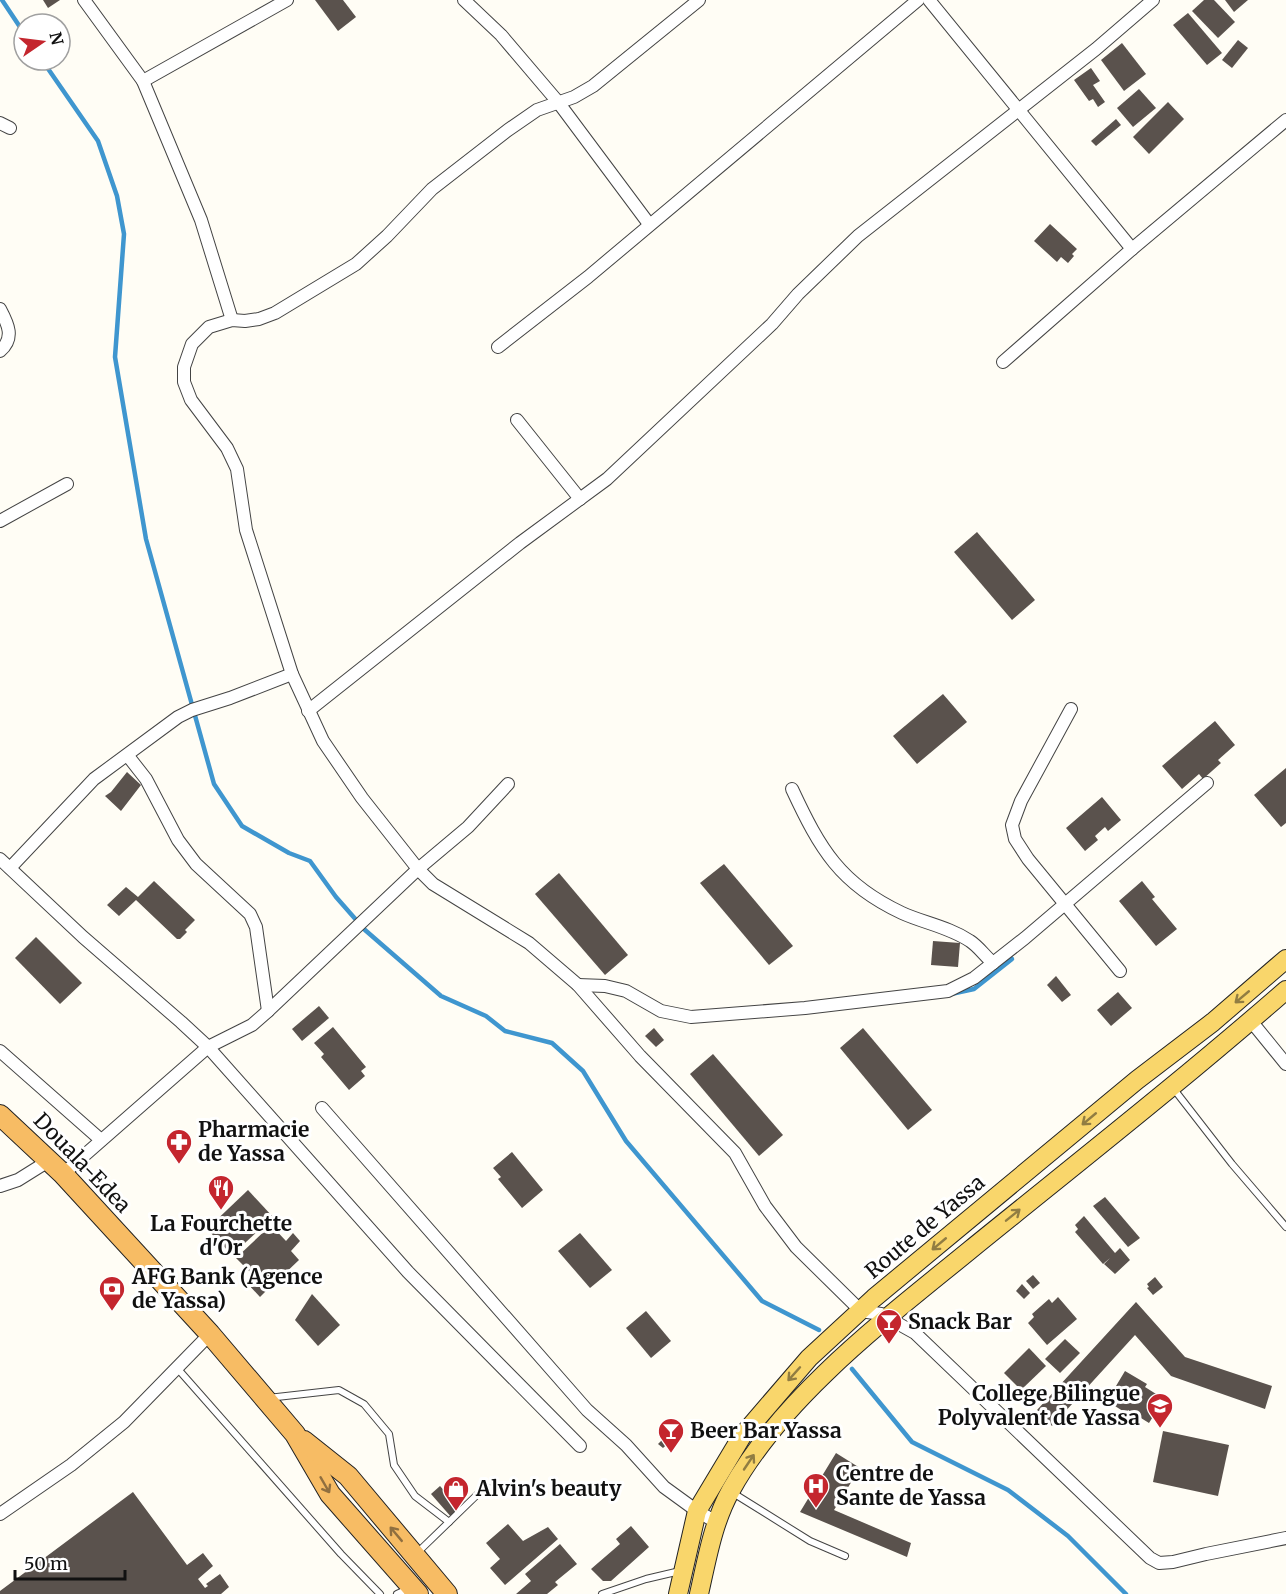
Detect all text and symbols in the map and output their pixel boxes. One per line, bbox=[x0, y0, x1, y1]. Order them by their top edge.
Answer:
north arrow bbox=[12, 12, 72, 72]
text: N bbox=[45, 30, 68, 47]
one-way arrow bbox=[1234, 990, 1250, 1004]
street label: Douala-Edea bbox=[28, 1107, 137, 1218]
one-way arrow bbox=[1082, 1112, 1097, 1126]
place label: Pharmacie de Yassa bbox=[198, 1116, 309, 1167]
pharmacy icon: Pharmacie de Yassa bbox=[164, 1127, 194, 1165]
street label: Route de Yassa bbox=[859, 1169, 990, 1284]
restaurant icon: La Fourchette d'Or bbox=[206, 1173, 236, 1211]
one-way arrow bbox=[1005, 1208, 1020, 1222]
place label: La Fourchette d'Or bbox=[150, 1210, 292, 1261]
one-way arrow bbox=[932, 1237, 947, 1251]
place label: AFG Bank (Agence de Yassa) bbox=[131, 1263, 323, 1314]
bank icon: AFG Bank (Agence de Yassa) bbox=[97, 1274, 127, 1312]
bar icon: Snack Bar bbox=[874, 1307, 904, 1345]
place label: Snack Bar bbox=[908, 1308, 1012, 1335]
one-way arrow bbox=[787, 1366, 801, 1381]
place label: College Bilingue Polyvalent de Yassa bbox=[938, 1380, 1140, 1431]
school or university icon: College Bilingue Polyvalent de Yassa bbox=[1145, 1391, 1175, 1429]
bar icon: Beer Bar Yassa bbox=[656, 1416, 686, 1454]
place label: Beer Bar Yassa bbox=[690, 1417, 842, 1444]
one-way arrow bbox=[743, 1454, 755, 1471]
place label: Centre de Sante de Yassa bbox=[836, 1460, 986, 1511]
hospital icon: Centre de Sante de Yassa bbox=[801, 1471, 831, 1509]
shop icon: Alvin's beauty bbox=[441, 1474, 471, 1512]
place label: Alvin's beauty bbox=[475, 1475, 622, 1502]
one-way arrow bbox=[319, 1476, 331, 1493]
one-way arrow bbox=[389, 1526, 402, 1542]
scale bar bbox=[15, 1543, 124, 1581]
text: 50 m bbox=[24, 1552, 68, 1575]

